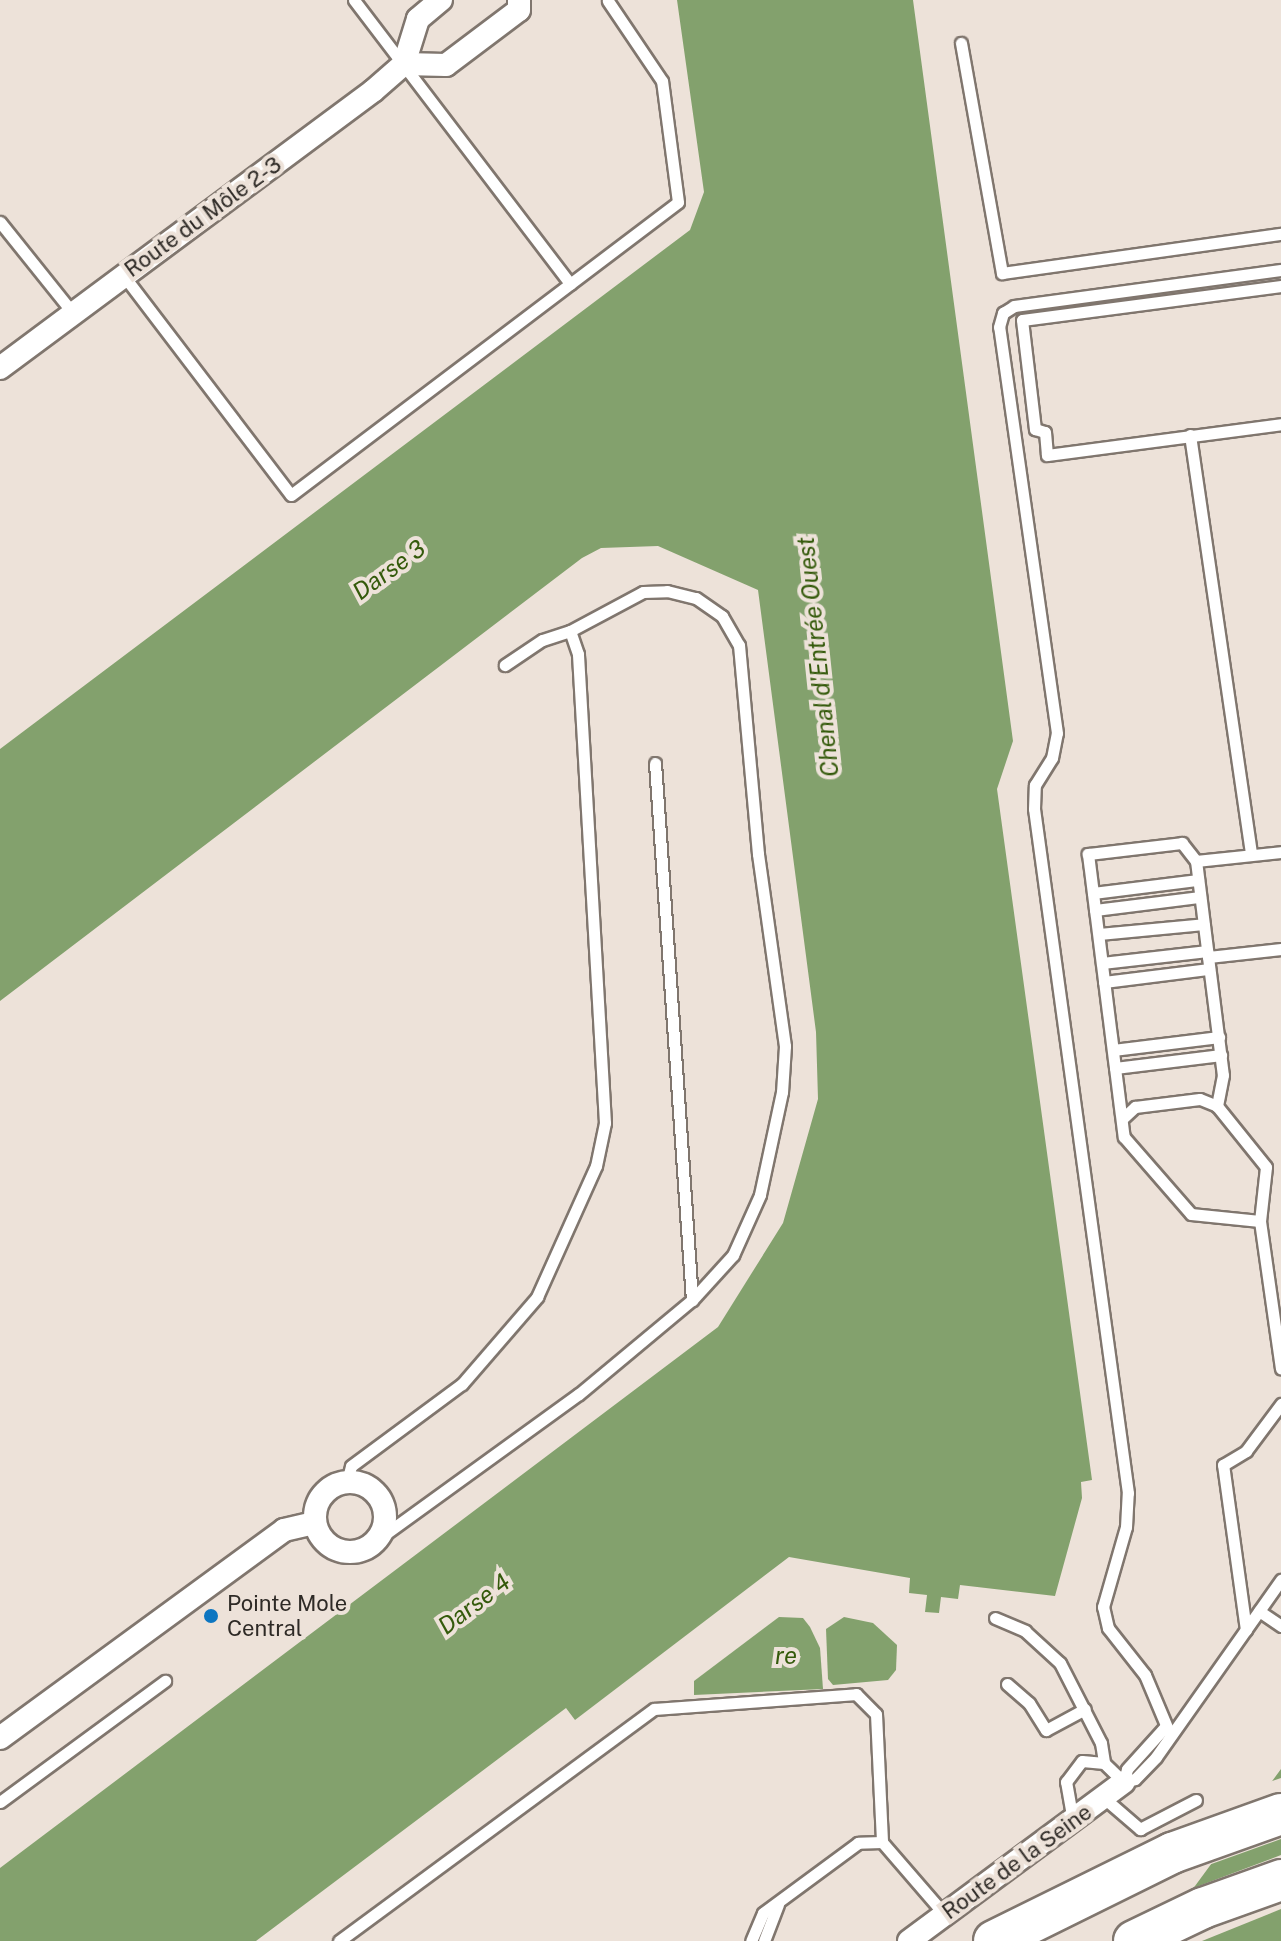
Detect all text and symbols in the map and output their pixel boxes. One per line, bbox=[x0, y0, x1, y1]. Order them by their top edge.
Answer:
street label: Route du Môle 2-3 bbox=[119, 151, 287, 283]
water label: Darse 3 bbox=[347, 534, 431, 606]
water label: Chenal d'Entrée Ouest bbox=[791, 535, 845, 779]
water label: Darse 4 bbox=[432, 1568, 516, 1640]
place label: Pointe Mole Central bbox=[227, 1590, 347, 1642]
marker: Pointe Mole Central bbox=[202, 1607, 220, 1625]
water label: re bbox=[775, 1642, 797, 1670]
street label: Route de la Seine bbox=[937, 1799, 1097, 1925]

